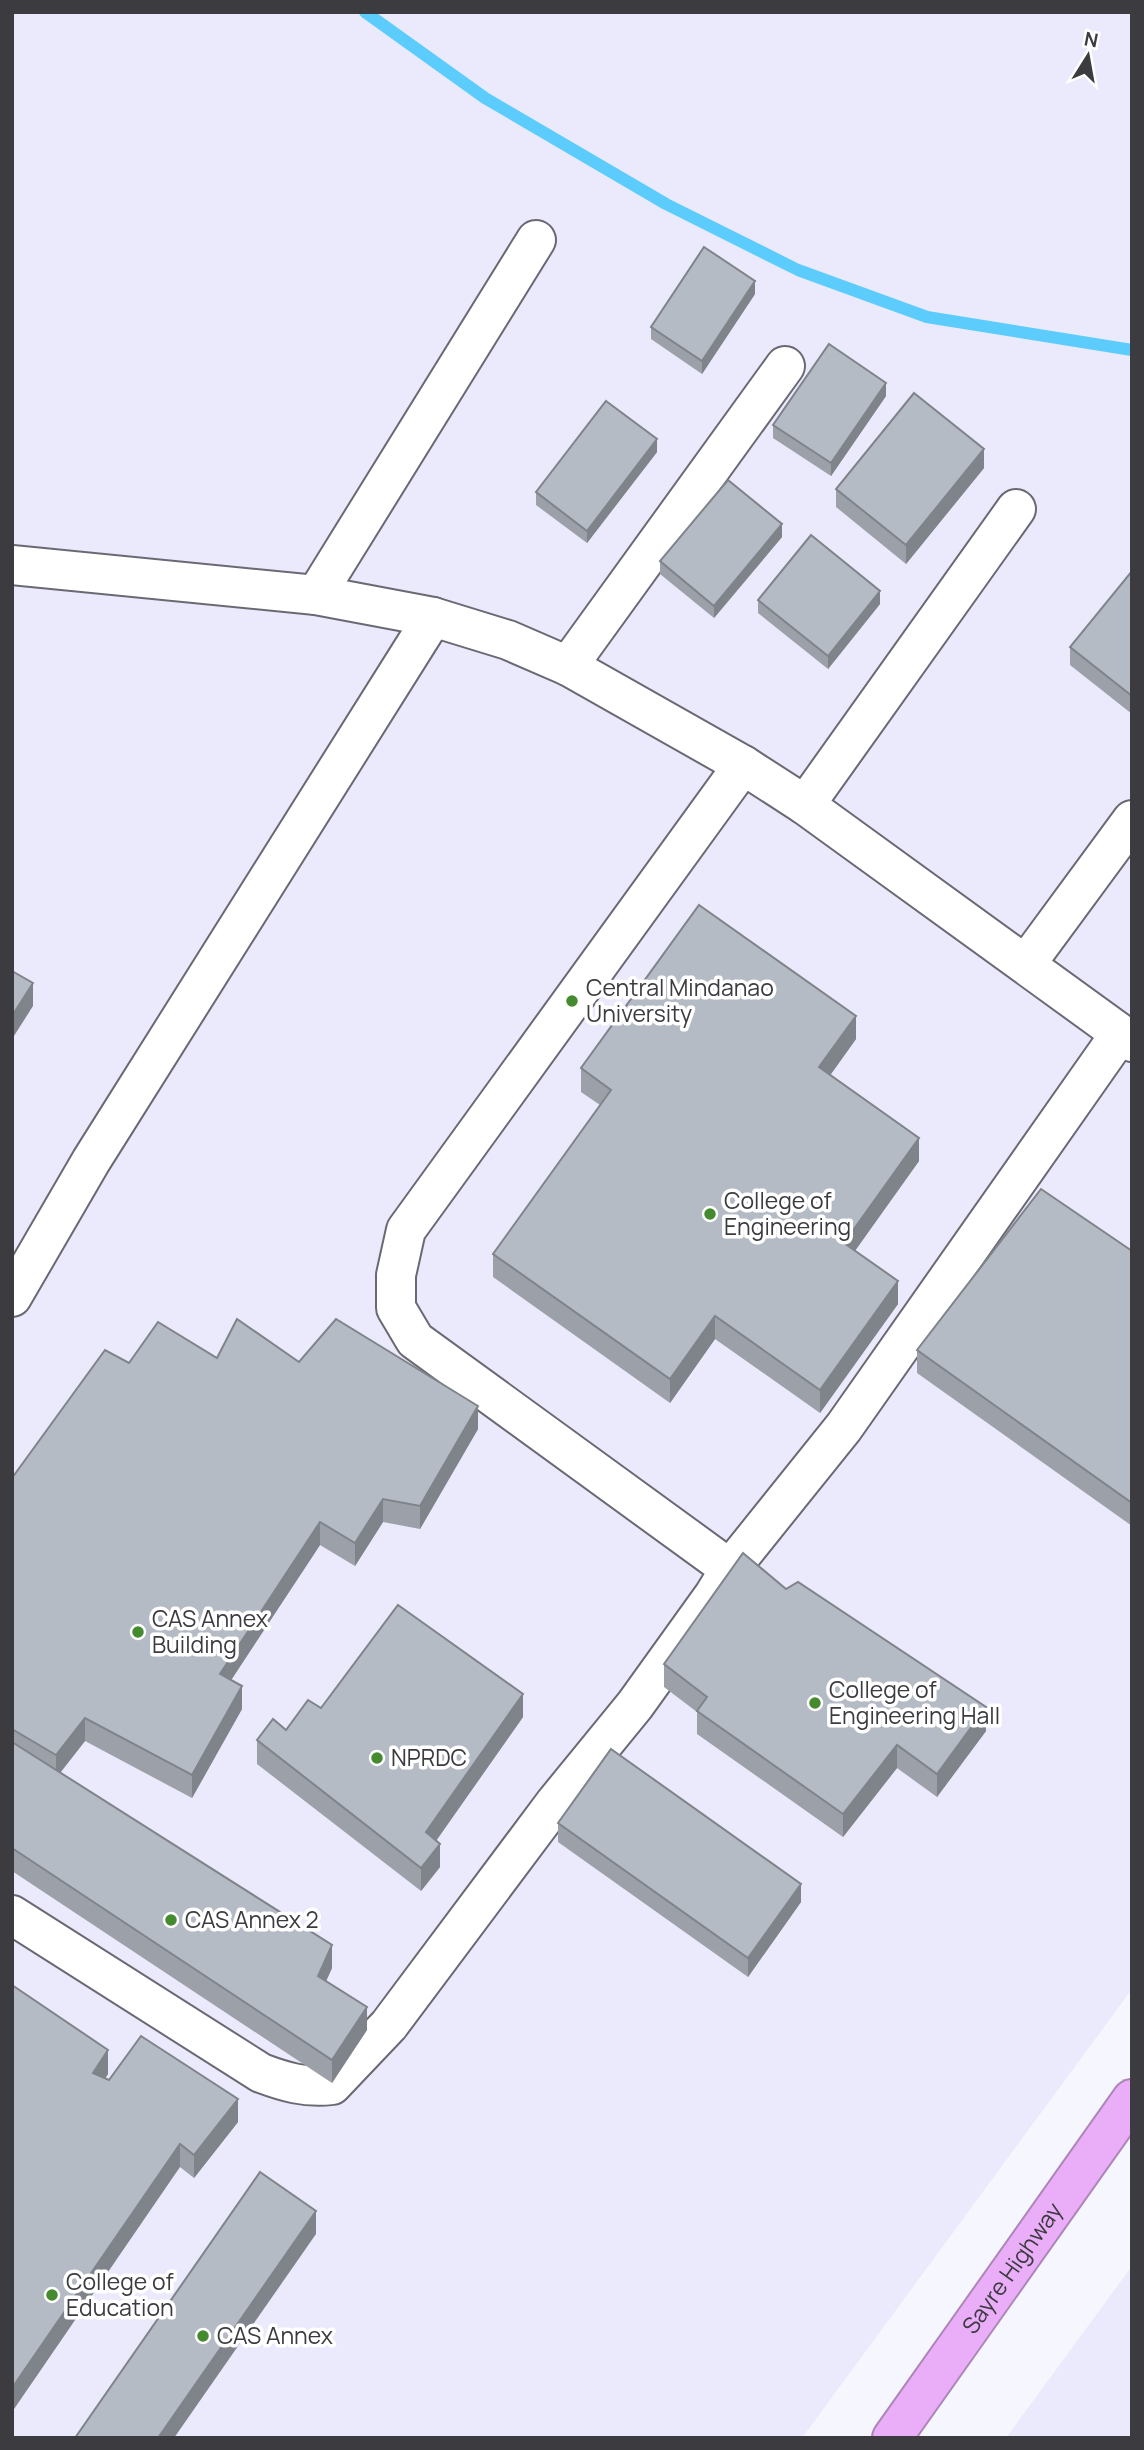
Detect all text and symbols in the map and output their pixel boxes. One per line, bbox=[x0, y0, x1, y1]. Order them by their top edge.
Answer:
north arrow bbox=[1053, 21, 1123, 91]
text: N bbox=[1082, 25, 1100, 53]
place label: Central Mindanao University bbox=[586, 971, 774, 1029]
marker: Central Mindanao University bbox=[564, 993, 580, 1009]
place label: College of Engineering bbox=[724, 1184, 851, 1242]
marker: College of Engineering bbox=[702, 1206, 718, 1222]
place label: CAS Annex Building bbox=[152, 1602, 268, 1660]
marker: CAS Annex Building bbox=[130, 1624, 146, 1640]
place label: College of Engineering Hall bbox=[829, 1673, 1000, 1731]
marker: College of Engineering Hall bbox=[807, 1695, 823, 1711]
place label: NPRDC bbox=[391, 1741, 467, 1773]
marker: NPRDC bbox=[369, 1750, 385, 1766]
place label: CAS Annex 2 bbox=[185, 1903, 319, 1935]
marker: CAS Annex 2 bbox=[163, 1912, 179, 1928]
street label: Sayre Highway bbox=[954, 2195, 1069, 2340]
place label: College of Education bbox=[66, 2265, 174, 2323]
marker: College of Education bbox=[44, 2287, 60, 2303]
place label: CAS Annex bbox=[217, 2319, 333, 2351]
marker: CAS Annex bbox=[195, 2328, 211, 2344]

